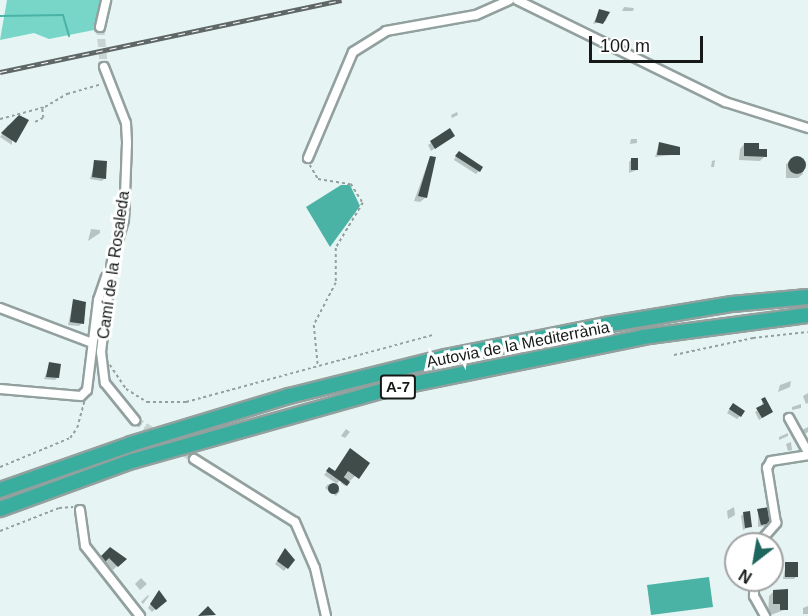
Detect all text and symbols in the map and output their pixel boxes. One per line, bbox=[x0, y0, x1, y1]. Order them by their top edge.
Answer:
scale bar bbox=[592, 24, 706, 62]
text: 100 m bbox=[600, 36, 650, 56]
street label: Camí de la Rosaleda bbox=[94, 190, 134, 340]
street label: Autovia de la Mediterrània bbox=[425, 318, 611, 372]
road number: A-7 bbox=[378, 375, 418, 399]
north arrow bbox=[724, 532, 784, 592]
text: N bbox=[736, 566, 755, 586]

